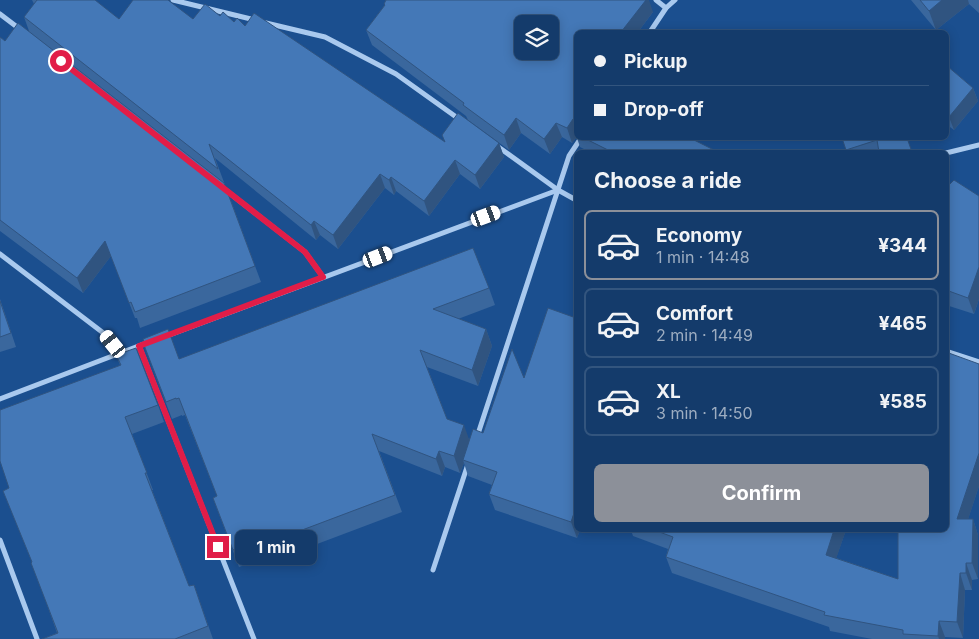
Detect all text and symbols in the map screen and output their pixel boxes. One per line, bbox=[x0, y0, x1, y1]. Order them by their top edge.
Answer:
map controls bbox=[514, 15, 559, 60]
button: layers bbox=[514, 15, 559, 60]
route start bbox=[50, 50, 72, 72]
text: Pickup bbox=[624, 50, 687, 73]
text: Drop-off bbox=[624, 98, 704, 121]
text: Choose a ride bbox=[594, 167, 742, 193]
car bbox=[469, 204, 502, 228]
icon: car bbox=[596, 223, 641, 268]
text: Economy bbox=[656, 224, 742, 247]
text: ¥344 bbox=[878, 234, 927, 257]
car bbox=[361, 245, 394, 269]
text: 1 min · 14:48 bbox=[656, 247, 750, 267]
icon: car bbox=[596, 301, 641, 346]
text: Comfort bbox=[656, 302, 733, 325]
text: ¥465 bbox=[879, 312, 927, 335]
text: 2 min · 14:49 bbox=[656, 325, 753, 345]
car bbox=[97, 328, 128, 360]
icon: car bbox=[596, 379, 641, 424]
text: XL bbox=[656, 380, 681, 403]
text: ¥585 bbox=[880, 390, 927, 413]
text: 3 min · 14:50 bbox=[656, 403, 753, 423]
button: Confirm bbox=[594, 464, 929, 522]
callout: 1 min bbox=[236, 530, 318, 564]
route end bbox=[207, 536, 229, 558]
text: 1 min bbox=[256, 537, 296, 557]

